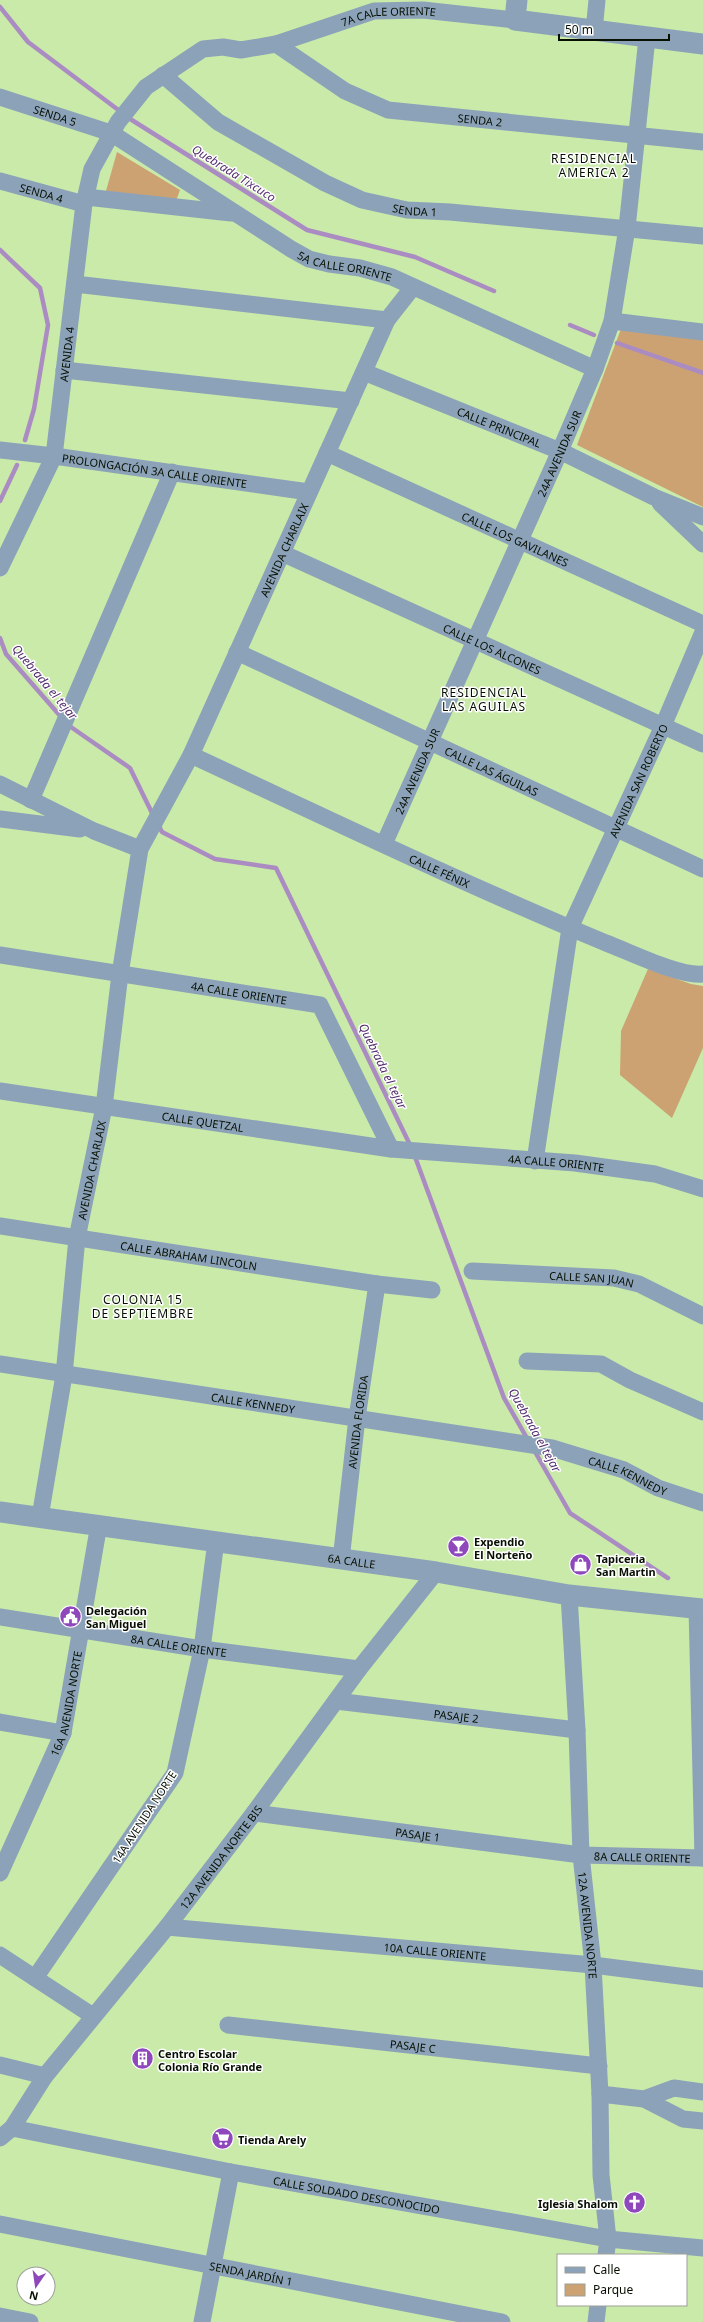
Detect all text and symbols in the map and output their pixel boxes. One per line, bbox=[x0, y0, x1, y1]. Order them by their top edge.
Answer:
street label: 7A CALLE ORIENTE bbox=[339, 2, 437, 29]
scale bar bbox=[559, 16, 669, 42]
text: 50 m bbox=[565, 21, 593, 38]
street label: SENDA 5 bbox=[32, 101, 79, 129]
street label: SENDA 2 bbox=[457, 110, 503, 129]
water label: Quebrada Tixcuco bbox=[189, 140, 279, 206]
district label: RESIDENCIAL AMERICA 2 bbox=[551, 150, 637, 181]
street label: SENDA 4 bbox=[18, 179, 66, 206]
street label: SENDA 1 bbox=[391, 200, 437, 219]
street label: 5A CALLE ORIENTE bbox=[295, 247, 394, 284]
street label: AVENIDA 4 bbox=[55, 325, 77, 382]
street label: CALLE PRINCIPAL bbox=[455, 403, 544, 450]
street label: 24A AVENIDA SUR bbox=[533, 408, 584, 499]
street label: PROLONGACIÓN 3A CALLE ORIENTE bbox=[61, 450, 248, 491]
street label: AVENIDA CHARLAIX bbox=[256, 500, 311, 599]
street label: CALLE LOS GAVILANES bbox=[460, 508, 571, 570]
street label: CALLE LOS ALCONES bbox=[441, 620, 544, 677]
water label: Quebrada el tejar bbox=[8, 641, 82, 724]
district label: RESIDENCIAL LAS AGUILAS bbox=[441, 684, 527, 715]
street label: AVENIDA SAN ROBERTO bbox=[605, 721, 671, 840]
street label: 24A AVENIDA SUR bbox=[391, 726, 443, 816]
street label: CALLE LAS ÁGUILAS bbox=[442, 742, 541, 799]
street label: CALLE FÉNIX bbox=[407, 850, 473, 891]
street label: 4A CALLE ORIENTE bbox=[190, 977, 288, 1007]
water label: Quebrada el tejar bbox=[355, 1020, 412, 1113]
street label: CALLE QUETZAL bbox=[161, 1108, 245, 1135]
street label: AVENIDA CHARLAIX bbox=[73, 1118, 109, 1221]
street label: 4A CALLE ORIENTE bbox=[507, 1150, 605, 1174]
street label: CALLE ABRAHAM LINCOLN bbox=[119, 1237, 258, 1273]
street label: CALLE SAN JUAN bbox=[549, 1267, 636, 1290]
district label: COLONIA 15 DE SEPTIEMBRE bbox=[92, 1291, 194, 1322]
street label: AVENIDA FLORIDA bbox=[344, 1373, 371, 1470]
water label: Quebrada el tejar bbox=[505, 1385, 566, 1476]
street label: CALLE KENNEDY bbox=[210, 1389, 297, 1416]
street label: CALLE KENNEDY bbox=[587, 1452, 670, 1498]
bar icon: Expendio El Norteño bbox=[445, 1534, 471, 1560]
place label: Expendio El Norteño bbox=[474, 1534, 533, 1562]
street label: 6A CALLE bbox=[327, 1550, 376, 1571]
shop icon: Tapiceria San Martin bbox=[567, 1551, 593, 1577]
place label: Tapiceria San Martin bbox=[596, 1551, 656, 1579]
public building icon: Delegación San Miguel bbox=[57, 1603, 83, 1629]
place label: Delegación San Miguel bbox=[86, 1603, 147, 1631]
street label: 8A CALLE ORIENTE bbox=[130, 1630, 228, 1660]
street label: 16A AVENIDA NORTE bbox=[46, 1650, 85, 1758]
street label: PASAJE 2 bbox=[433, 1705, 479, 1726]
street label: 14A AVENIDA NORTE bbox=[108, 1768, 180, 1866]
street label: 12A AVENIDA NORTE BIS bbox=[176, 1802, 265, 1912]
street label: PASAJE 1 bbox=[394, 1824, 441, 1844]
street label: 8A CALLE ORIENTE bbox=[594, 1848, 691, 1865]
street label: 12A AVENIDA NORTE bbox=[575, 1871, 601, 1979]
street label: 10A CALLE ORIENTE bbox=[383, 1939, 487, 1963]
street label: PASAJE C bbox=[389, 2035, 436, 2055]
building icon: Centro Escolar Colonia Río Grande bbox=[129, 2046, 155, 2072]
place label: Centro Escolar Colonia Río Grande bbox=[158, 2046, 263, 2074]
supermarket icon: Tienda Arely bbox=[210, 2126, 236, 2152]
place label: Tienda Arely bbox=[238, 2132, 307, 2147]
street label: CALLE SOLDADO DESCONOCIDO bbox=[272, 2172, 441, 2217]
church icon: Iglesia Shalom bbox=[621, 2190, 647, 2216]
place label: Iglesia Shalom bbox=[538, 2196, 618, 2211]
legend bbox=[557, 2254, 687, 2306]
street label: SENDA JARDÍN 1 bbox=[208, 2258, 294, 2289]
text: Calle bbox=[593, 2261, 621, 2278]
north arrow bbox=[16, 2266, 56, 2306]
text: Parque bbox=[593, 2281, 634, 2298]
text: N bbox=[28, 2288, 40, 2305]

